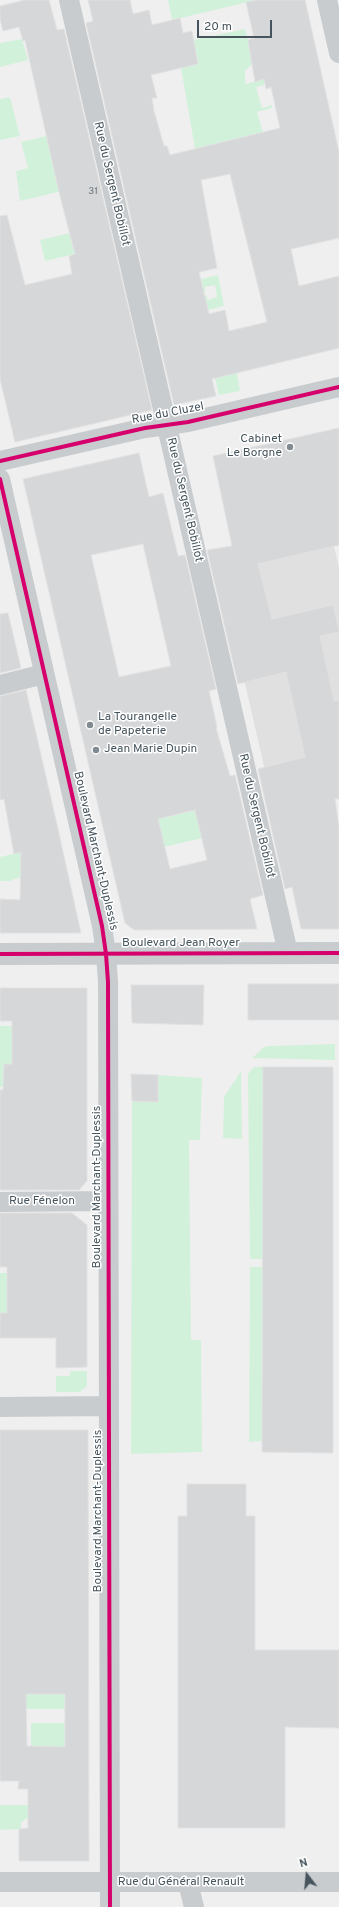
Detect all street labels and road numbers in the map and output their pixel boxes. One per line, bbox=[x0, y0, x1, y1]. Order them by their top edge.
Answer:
street label: Rue du Sergent Bobillot bbox=[90, 120, 132, 248]
street label: Rue du Cluzel bbox=[131, 400, 205, 428]
street label: Rue du Sergent Bobillot bbox=[163, 436, 205, 564]
street label: Rue du Sergent Bobillot bbox=[235, 752, 277, 880]
street label: Boulevard Marchant-Duplessis bbox=[70, 770, 120, 932]
street label: Boulevard Jean Royer bbox=[122, 937, 240, 951]
street label: Boulevard Marchant-Duplessis bbox=[91, 1106, 105, 1268]
street label: Rue Fénelon bbox=[9, 1195, 75, 1209]
street label: Boulevard Marchant-Duplessis bbox=[92, 1430, 106, 1592]
street label: Rue du Général Renault bbox=[118, 1876, 244, 1890]

